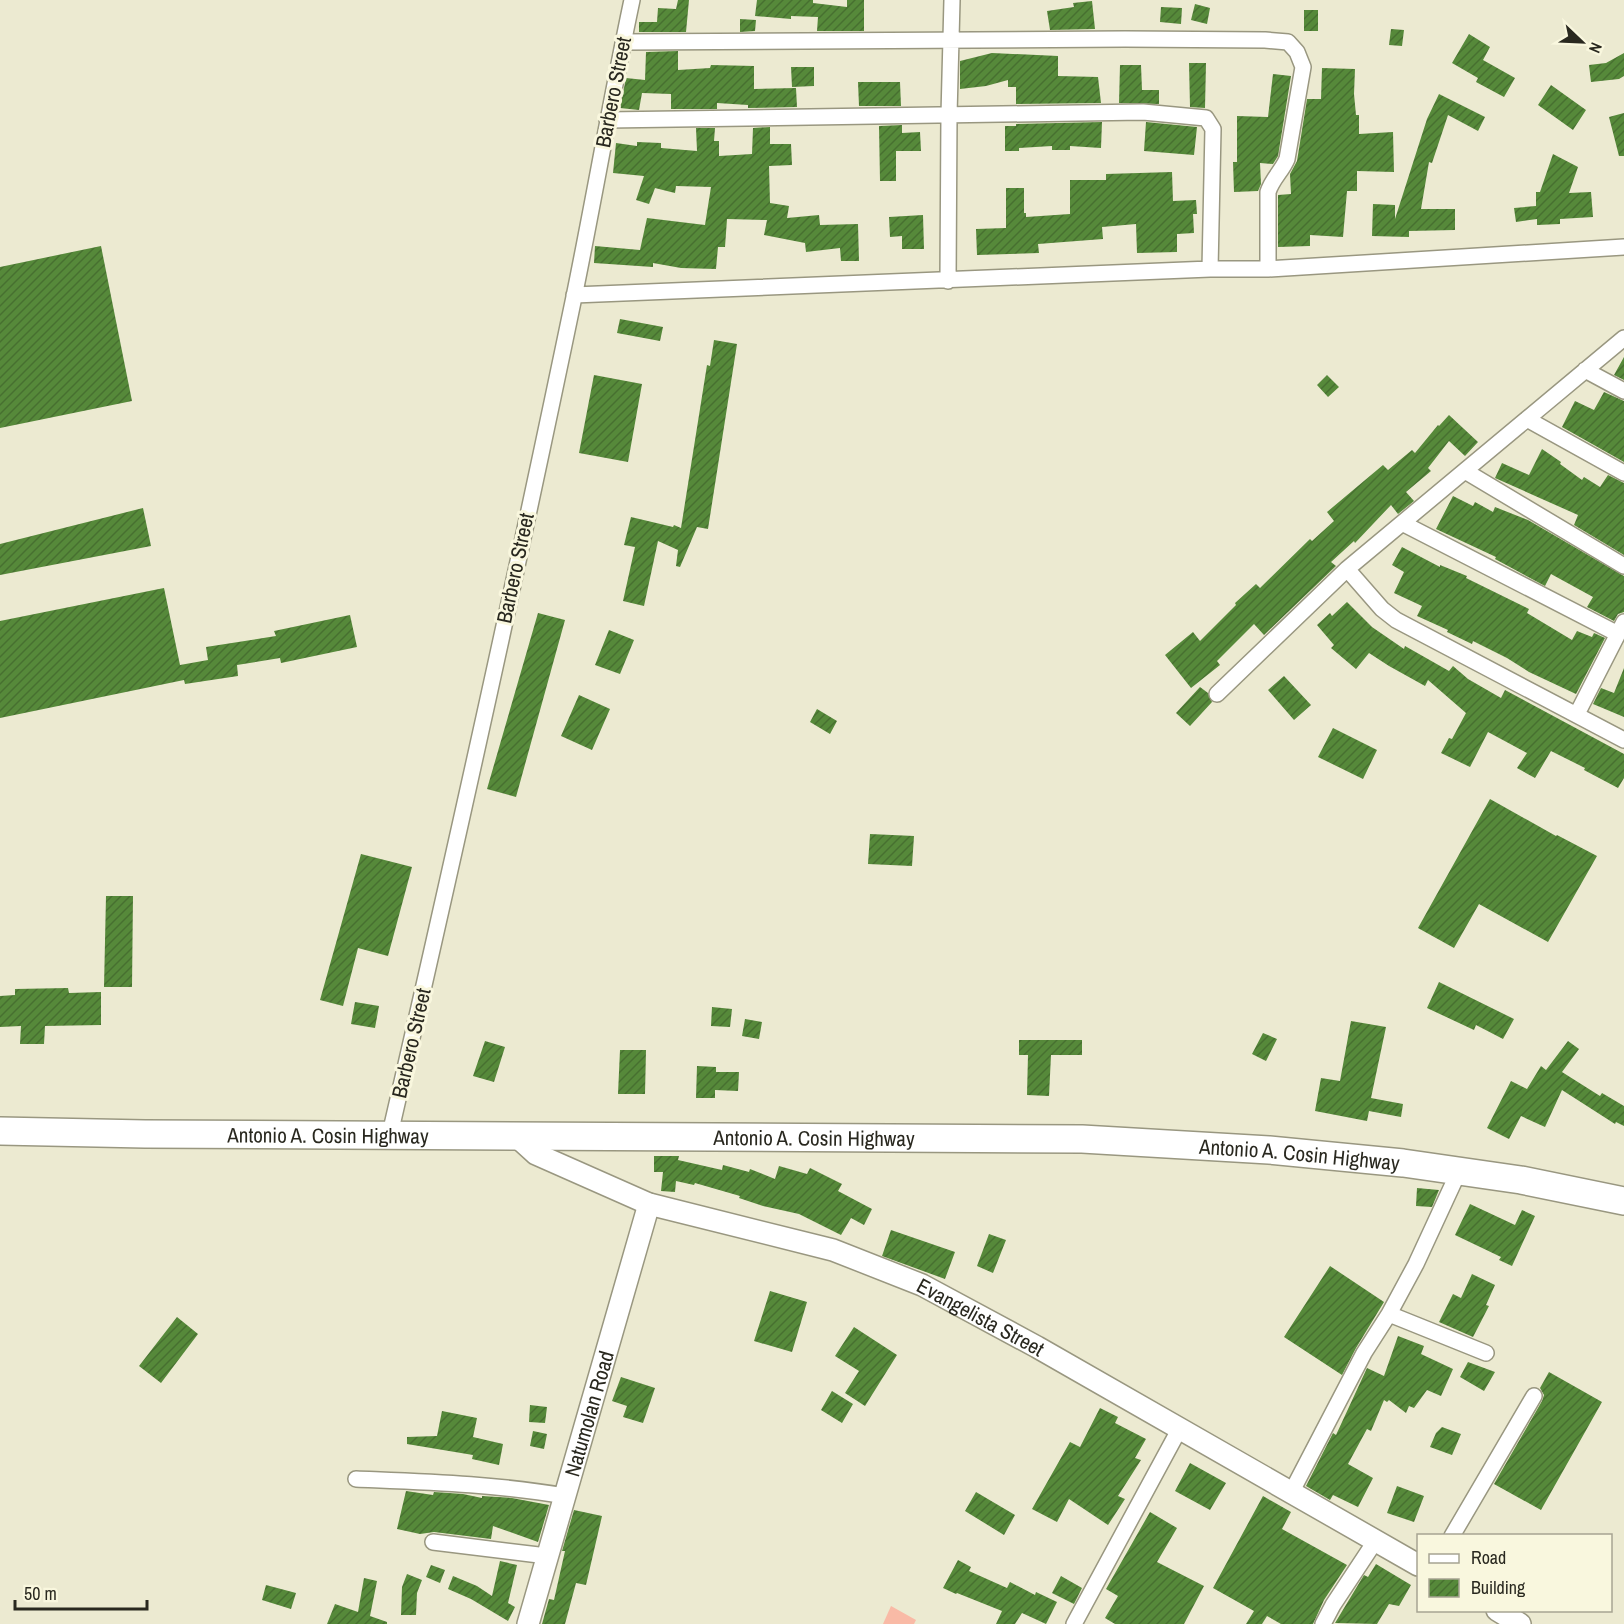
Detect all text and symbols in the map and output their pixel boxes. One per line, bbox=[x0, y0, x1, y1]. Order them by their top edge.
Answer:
north arrow bbox=[1552, 12, 1612, 72]
street label: Barbero Street bbox=[588, 34, 638, 150]
text: N bbox=[1584, 39, 1608, 57]
street label: Barbero Street bbox=[489, 510, 541, 626]
street label: Barbero Street bbox=[384, 985, 438, 1101]
street label: Antonio A. Cosin Highway bbox=[226, 1120, 429, 1150]
street label: Antonio A. Cosin Highway bbox=[712, 1123, 915, 1153]
street label: Antonio A. Cosin Highway bbox=[1197, 1131, 1401, 1177]
street label: Evangelista Street bbox=[912, 1271, 1050, 1363]
street label: Natumolan Road bbox=[557, 1347, 620, 1480]
legend bbox=[1417, 1534, 1612, 1612]
text: Road bbox=[1471, 1545, 1506, 1570]
scale bar bbox=[15, 1573, 147, 1611]
text: Building bbox=[1471, 1575, 1526, 1600]
text: 50 m bbox=[24, 1581, 57, 1606]

